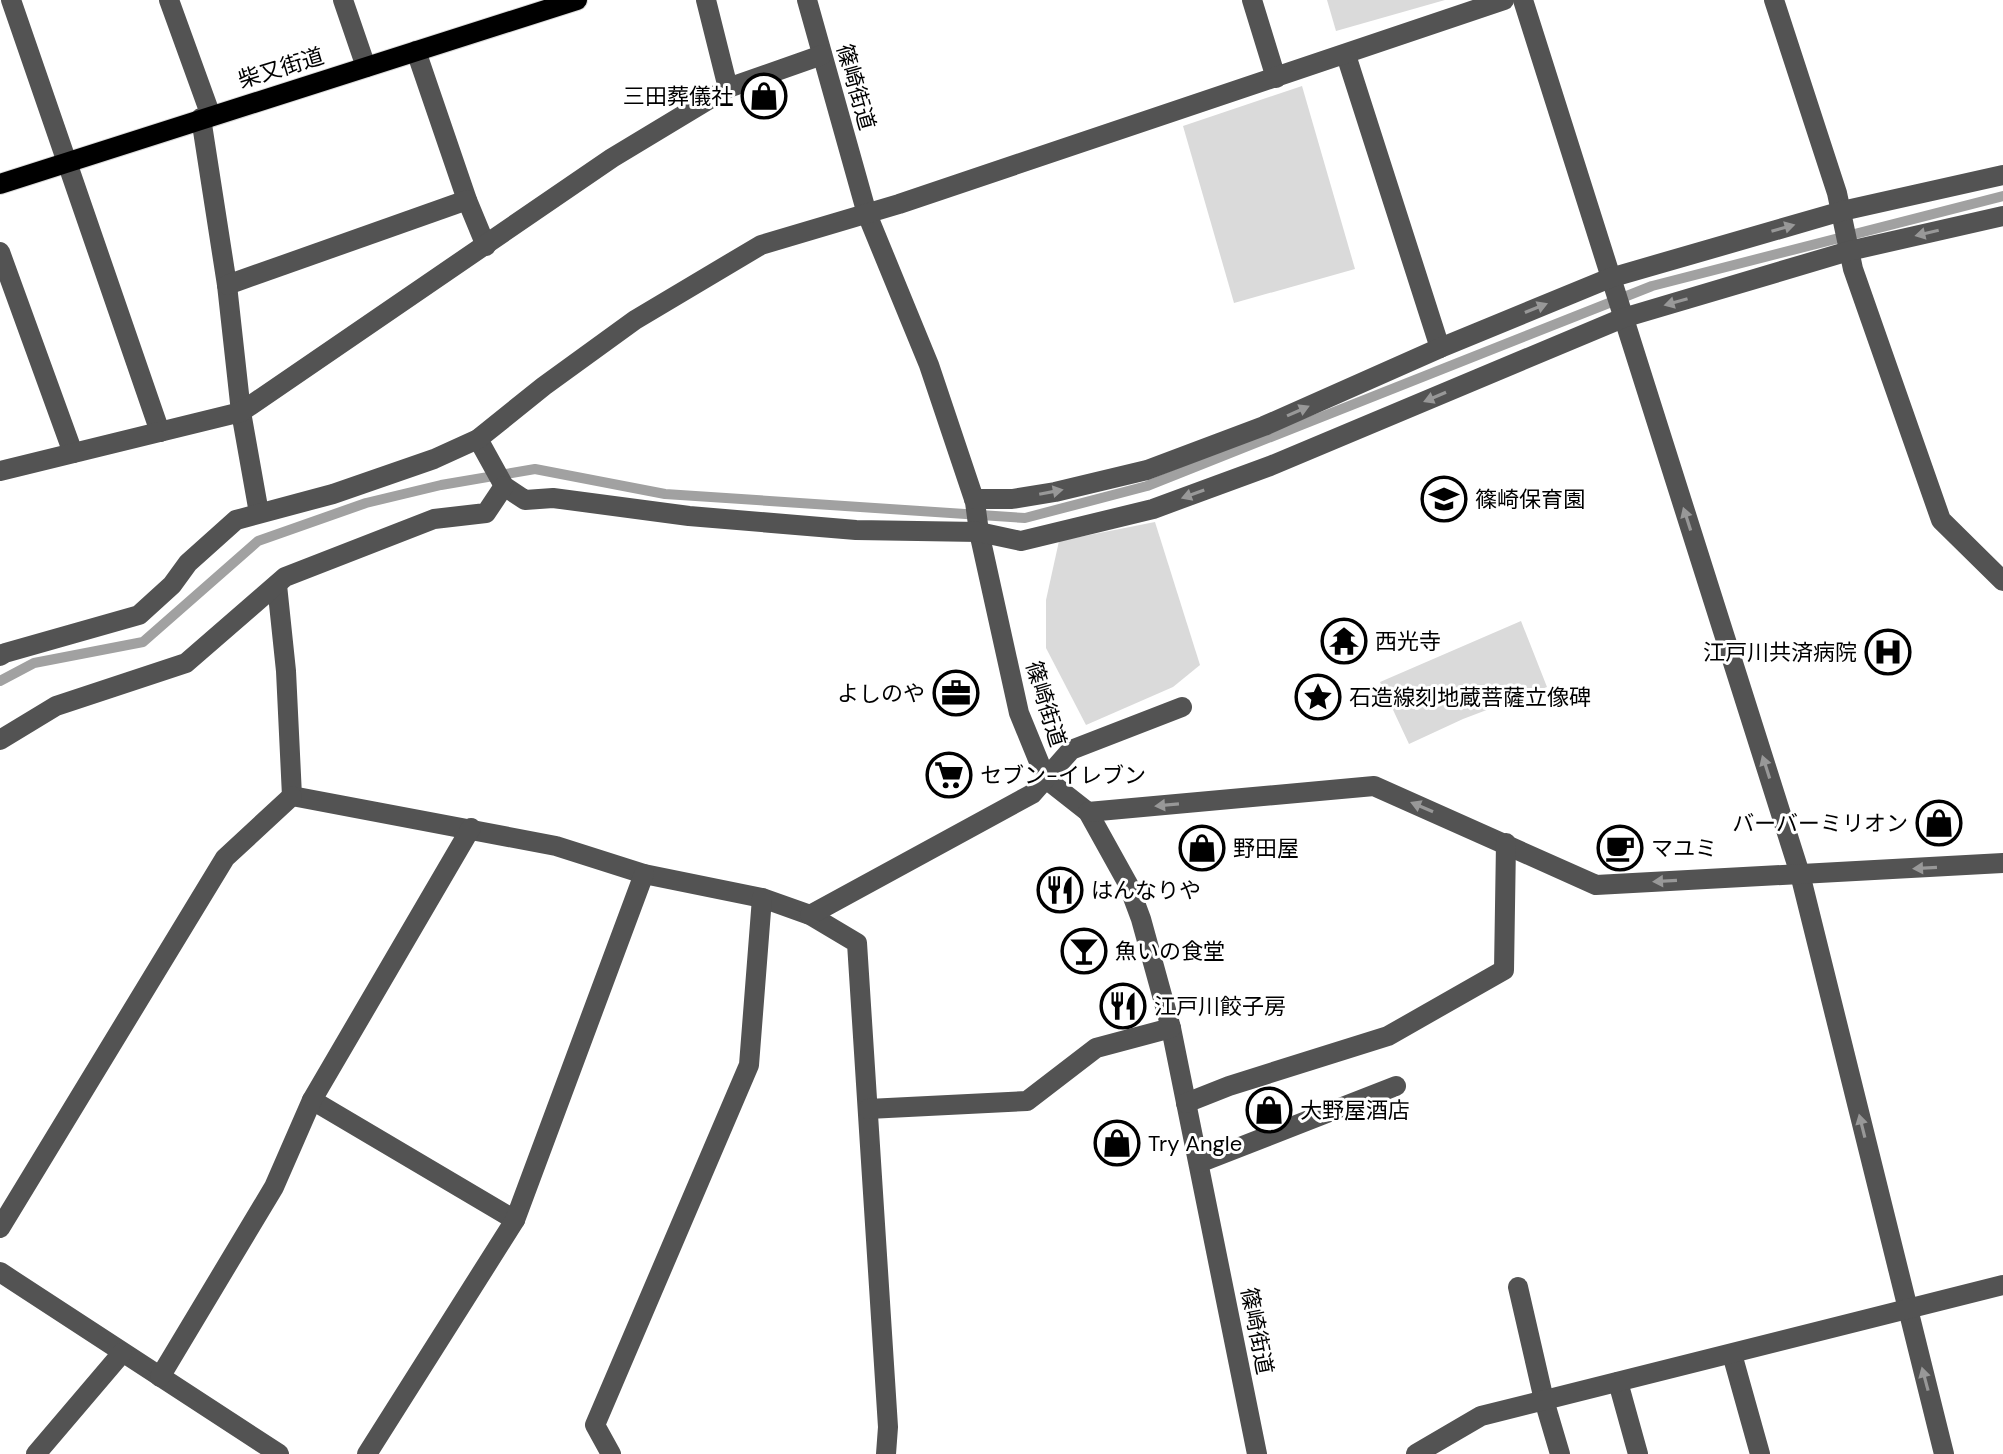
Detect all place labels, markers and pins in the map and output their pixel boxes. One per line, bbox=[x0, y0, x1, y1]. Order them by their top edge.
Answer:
shop icon: 三田葬儀社 bbox=[740, 72, 788, 120]
place label: 三田葬儀社 bbox=[623, 82, 733, 111]
school or university icon: 篠崎保育園 bbox=[1420, 475, 1468, 523]
place label: 篠崎保育園 bbox=[1475, 485, 1585, 514]
temple icon: 西光寺 bbox=[1320, 617, 1368, 665]
place label: 西光寺 bbox=[1375, 627, 1441, 656]
hospital icon: 江戸川共済病院 bbox=[1864, 628, 1912, 676]
place label: 江戸川共済病院 bbox=[1703, 638, 1857, 667]
office icon: よしのや bbox=[932, 669, 980, 717]
place icon: 石造線刻地蔵菩薩立像碑 bbox=[1294, 673, 1342, 721]
place label: よしのや bbox=[837, 679, 925, 708]
place label: 石造線刻地蔵菩薩立像碑 bbox=[1349, 683, 1591, 712]
supermarket icon: セブン-イレブン bbox=[925, 751, 973, 799]
place label: セブン-イレブン bbox=[980, 761, 1146, 790]
shop icon: バーバーミリオン bbox=[1915, 799, 1963, 847]
place label: バーバーミリオン bbox=[1732, 809, 1908, 838]
shop icon: 野田屋 bbox=[1178, 824, 1226, 872]
cafe icon: マユミ bbox=[1596, 824, 1644, 872]
place label: 野田屋 bbox=[1233, 834, 1299, 863]
place label: マユミ bbox=[1651, 834, 1717, 863]
restaurant icon: はんなりや bbox=[1036, 866, 1084, 914]
place label: はんなりや bbox=[1091, 876, 1201, 905]
bar icon: 魚いの食堂 bbox=[1060, 927, 1108, 975]
place label: 魚いの食堂 bbox=[1115, 937, 1225, 966]
restaurant icon: 江戸川餃子房 bbox=[1099, 982, 1147, 1030]
place label: 江戸川餃子房 bbox=[1154, 992, 1286, 1021]
shop icon: 大野屋酒店 bbox=[1245, 1086, 1293, 1134]
place label: 大野屋酒店 bbox=[1300, 1096, 1410, 1125]
shop icon: Try Angle bbox=[1093, 1119, 1141, 1167]
place label: Try Angle bbox=[1148, 1129, 1242, 1158]

